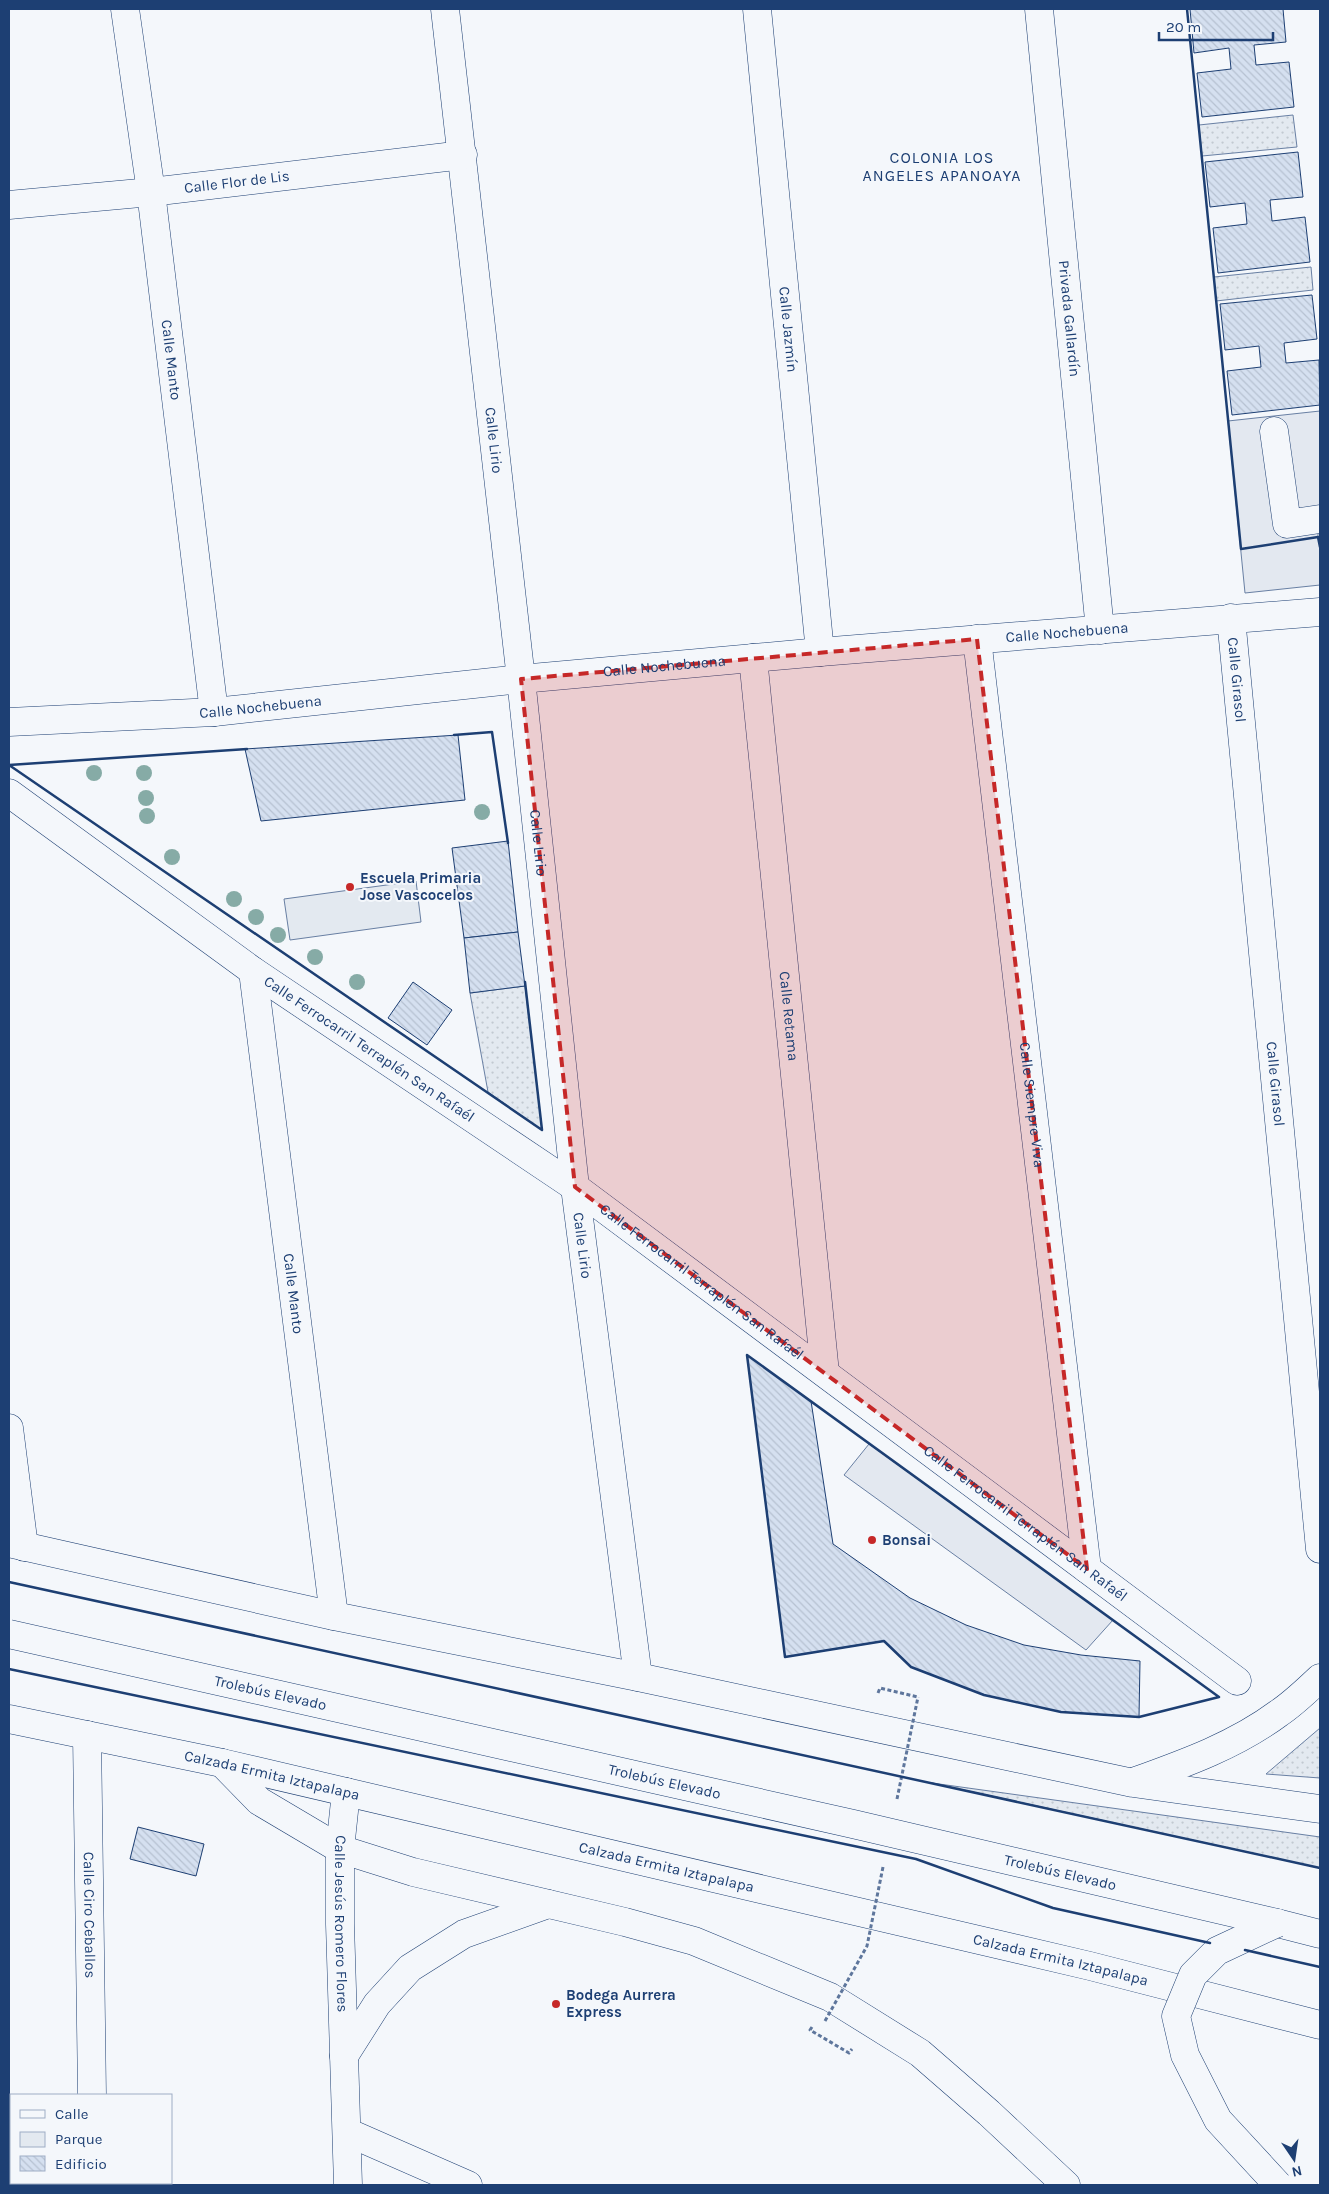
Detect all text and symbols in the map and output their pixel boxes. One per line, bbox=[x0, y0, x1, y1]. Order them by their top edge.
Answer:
scale bar bbox=[1159, 10, 1273, 42]
text: 20 m bbox=[1166, 18, 1201, 36]
district label: COLONIA LOS ANGELES APANOAYA bbox=[863, 148, 1021, 185]
street label: Calle Flor de Lis bbox=[183, 167, 290, 197]
street label: Privada Gallardín bbox=[1055, 259, 1084, 378]
street label: Calle Jazmín bbox=[775, 286, 802, 373]
street label: Calle Manto bbox=[158, 319, 185, 401]
street label: Calle Lirio bbox=[481, 406, 507, 474]
street label: Calle Nochebuena bbox=[1005, 618, 1129, 646]
street label: Calle Girasol bbox=[1224, 636, 1250, 723]
street label: Calle Nochebuena bbox=[602, 652, 727, 681]
street label: Calle Nochebuena bbox=[199, 691, 323, 722]
street label: Calle Lirio bbox=[526, 809, 551, 877]
place label: Escuela Primaria Jose Vascocelos bbox=[360, 869, 481, 904]
marker: Escuela Primaria Jose Vascocelos bbox=[344, 881, 356, 893]
street label: Calle Retama bbox=[776, 970, 803, 1062]
street label: Calle Ferrocarril Terraplén San Rafaél bbox=[261, 972, 478, 1126]
street label: Calle Siempre Viva bbox=[1016, 1041, 1048, 1169]
street label: Calle Girasol bbox=[1263, 1041, 1289, 1127]
street label: Calle Ferrocarril Terraplén San Rafaél bbox=[596, 1200, 807, 1364]
street label: Calle Lirio bbox=[569, 1211, 596, 1280]
street label: Calle Manto bbox=[280, 1252, 307, 1335]
street label: Calle Ferrocarril Terraplén San Rafaél bbox=[920, 1441, 1131, 1605]
place label: Bonsai bbox=[882, 1531, 931, 1549]
marker: Bonsai bbox=[866, 1534, 878, 1546]
street label: Trolebús Elevado bbox=[213, 1671, 328, 1714]
street label: Calzada Ermita Iztapalapa bbox=[183, 1746, 362, 1804]
street label: Trolebús Elevado bbox=[607, 1760, 722, 1803]
street label: Calle Jesús Romero Flores bbox=[331, 1834, 352, 2012]
street label: Calzada Ermita Iztapalapa bbox=[577, 1838, 756, 1896]
street label: Trolebús Elevado bbox=[1002, 1851, 1118, 1894]
street label: Calle Ciro Ceballos bbox=[80, 1852, 99, 1978]
street label: Calzada Ermita Iztapalapa bbox=[971, 1930, 1150, 1990]
place label: Bodega Aurrera Express bbox=[566, 1986, 676, 2021]
marker: Bodega Aurrera Express bbox=[550, 1998, 562, 2010]
legend bbox=[10, 2094, 172, 2184]
text: Calle bbox=[55, 2105, 89, 2123]
text: Parque bbox=[55, 2130, 103, 2148]
north arrow bbox=[1269, 2134, 1319, 2184]
text: Edificio bbox=[55, 2155, 107, 2173]
text: N bbox=[1290, 2162, 1304, 2181]

